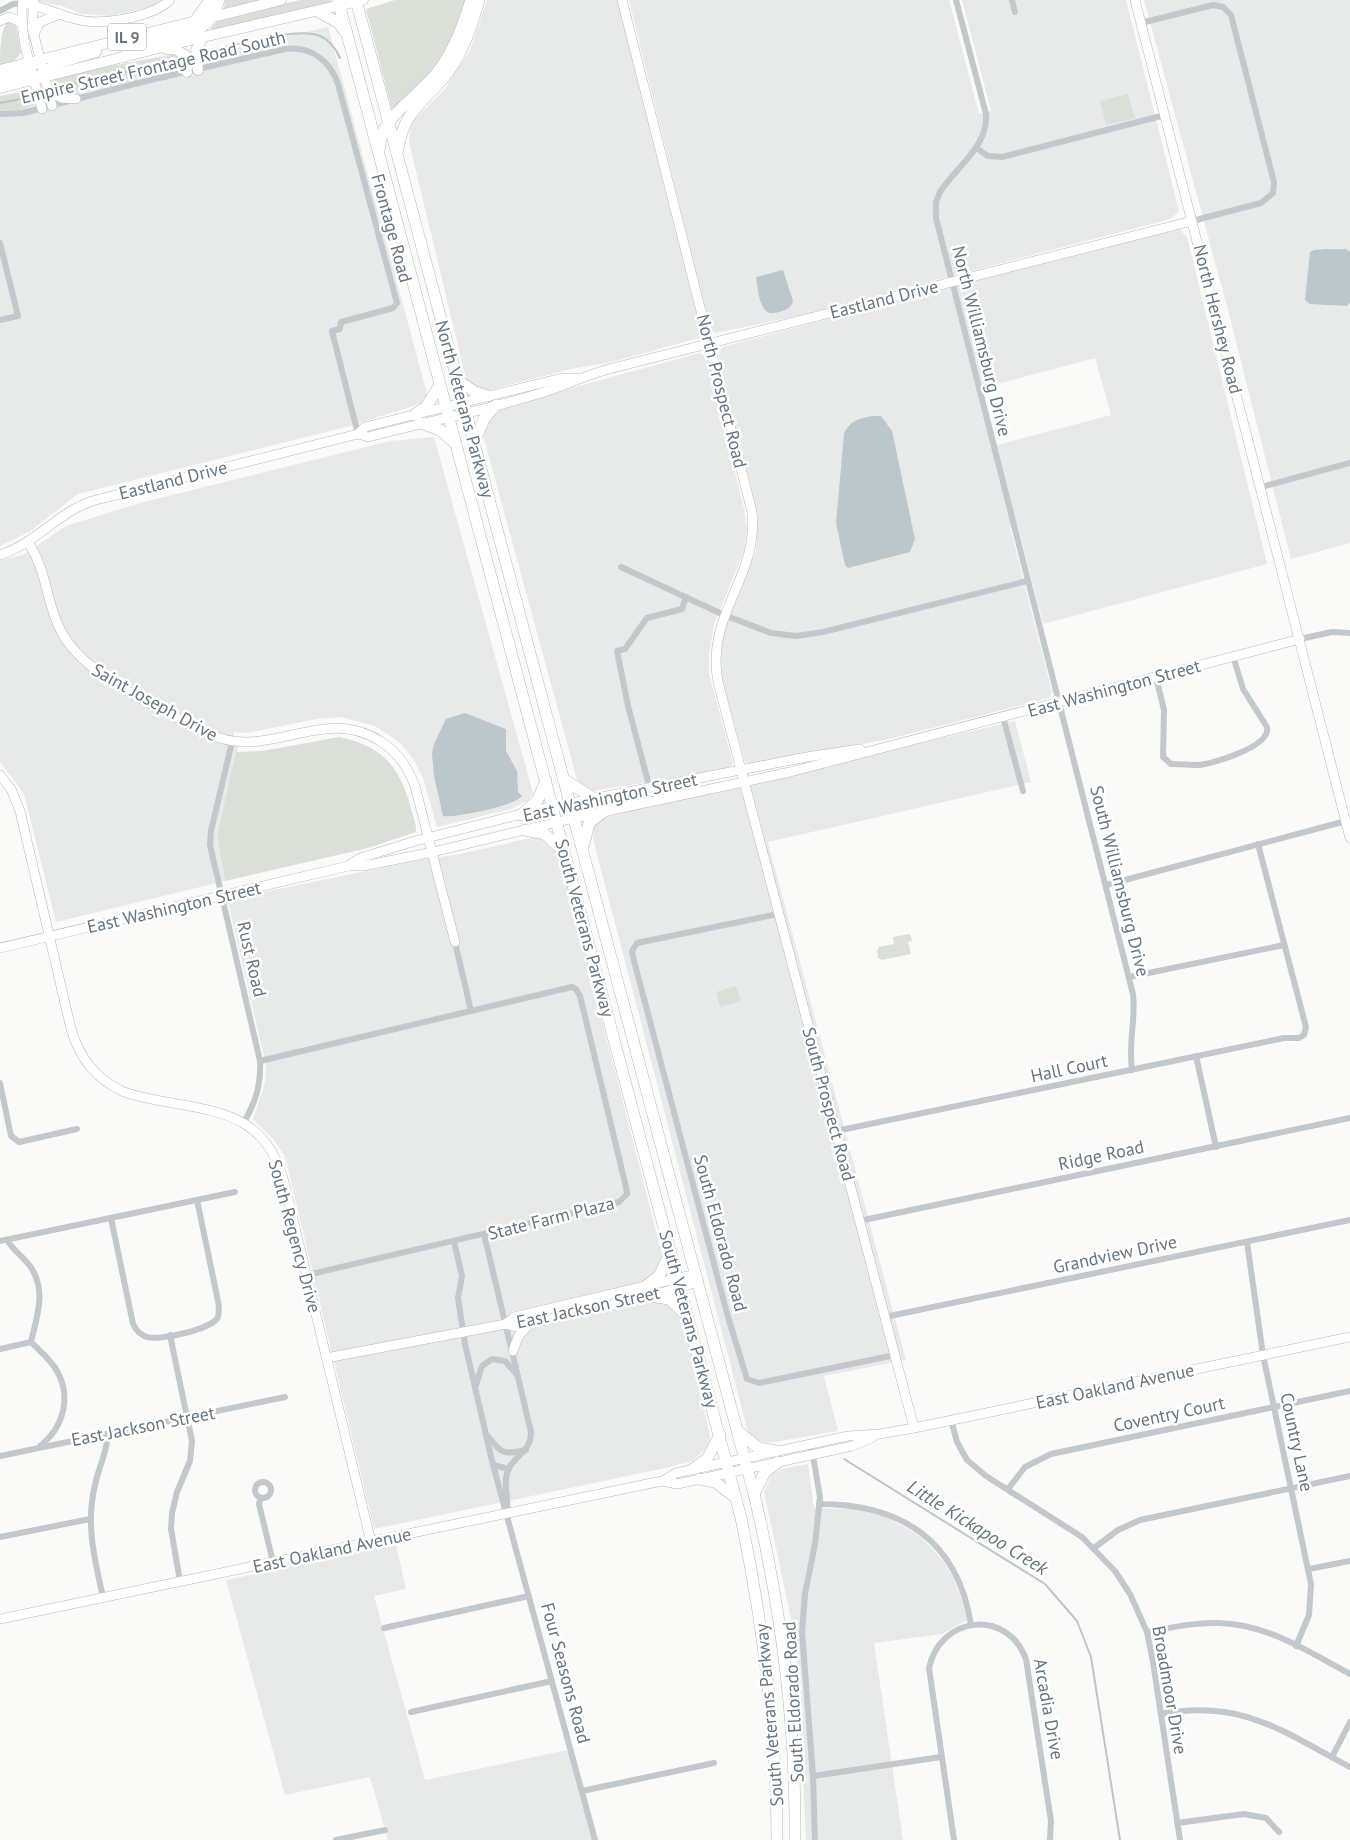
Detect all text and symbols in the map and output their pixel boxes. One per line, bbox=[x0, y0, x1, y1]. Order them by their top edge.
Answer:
road number: IL 9 bbox=[108, 24, 146, 51]
street label: Empire Street Frontage Road South bbox=[18, 25, 288, 109]
street label: Frontage Road bbox=[366, 171, 418, 285]
street label: North Hershey Road bbox=[1188, 242, 1248, 396]
street label: North Williamsburg Drive bbox=[947, 243, 1017, 439]
street label: Eastland Drive bbox=[827, 274, 941, 324]
street label: North Prospect Road bbox=[692, 312, 752, 470]
street label: North Veterans Parkway bbox=[430, 318, 500, 501]
street label: Eastland Drive bbox=[116, 455, 230, 505]
street label: East Washington Street bbox=[1025, 654, 1203, 722]
street label: Saint Joseph Drive bbox=[88, 658, 222, 746]
street label: East Washington Street bbox=[521, 767, 699, 827]
street label: South Williamsburg Drive bbox=[1085, 783, 1155, 979]
street label: South Veterans Parkway bbox=[550, 836, 620, 1020]
street label: East Washington Street bbox=[85, 876, 263, 938]
street label: Rust Road bbox=[232, 919, 272, 999]
street label: South Prospect Road bbox=[797, 1025, 861, 1183]
street label: Hall Court bbox=[1028, 1049, 1110, 1087]
street label: Ridge Road bbox=[1056, 1135, 1146, 1175]
street label: South Eldorado Road bbox=[689, 1152, 753, 1314]
street label: South Regency Drive bbox=[263, 1157, 327, 1315]
street label: State Farm Plaza bbox=[485, 1191, 617, 1245]
street label: South Veterans Parkway bbox=[654, 1227, 724, 1411]
street label: Grandview Drive bbox=[1051, 1230, 1179, 1278]
street label: East Jackson Street bbox=[514, 1281, 662, 1333]
street label: East Oakland Avenue bbox=[1034, 1358, 1196, 1414]
street label: Country Lane bbox=[1275, 1390, 1319, 1494]
street label: Coventry Court bbox=[1111, 1391, 1227, 1437]
street label: East Jackson Street bbox=[69, 1401, 217, 1451]
water label: Little Kickapoo Creek bbox=[903, 1474, 1054, 1581]
street label: East Oakland Avenue bbox=[251, 1522, 413, 1578]
street label: Four Seasons Road bbox=[536, 1600, 596, 1746]
street label: South Eldorado Road bbox=[777, 1621, 809, 1783]
street label: South Veterans Parkway bbox=[749, 1622, 788, 1807]
street label: Broadmoor Drive bbox=[1147, 1624, 1193, 1756]
street label: Arcadia Drive bbox=[1029, 1657, 1069, 1761]

